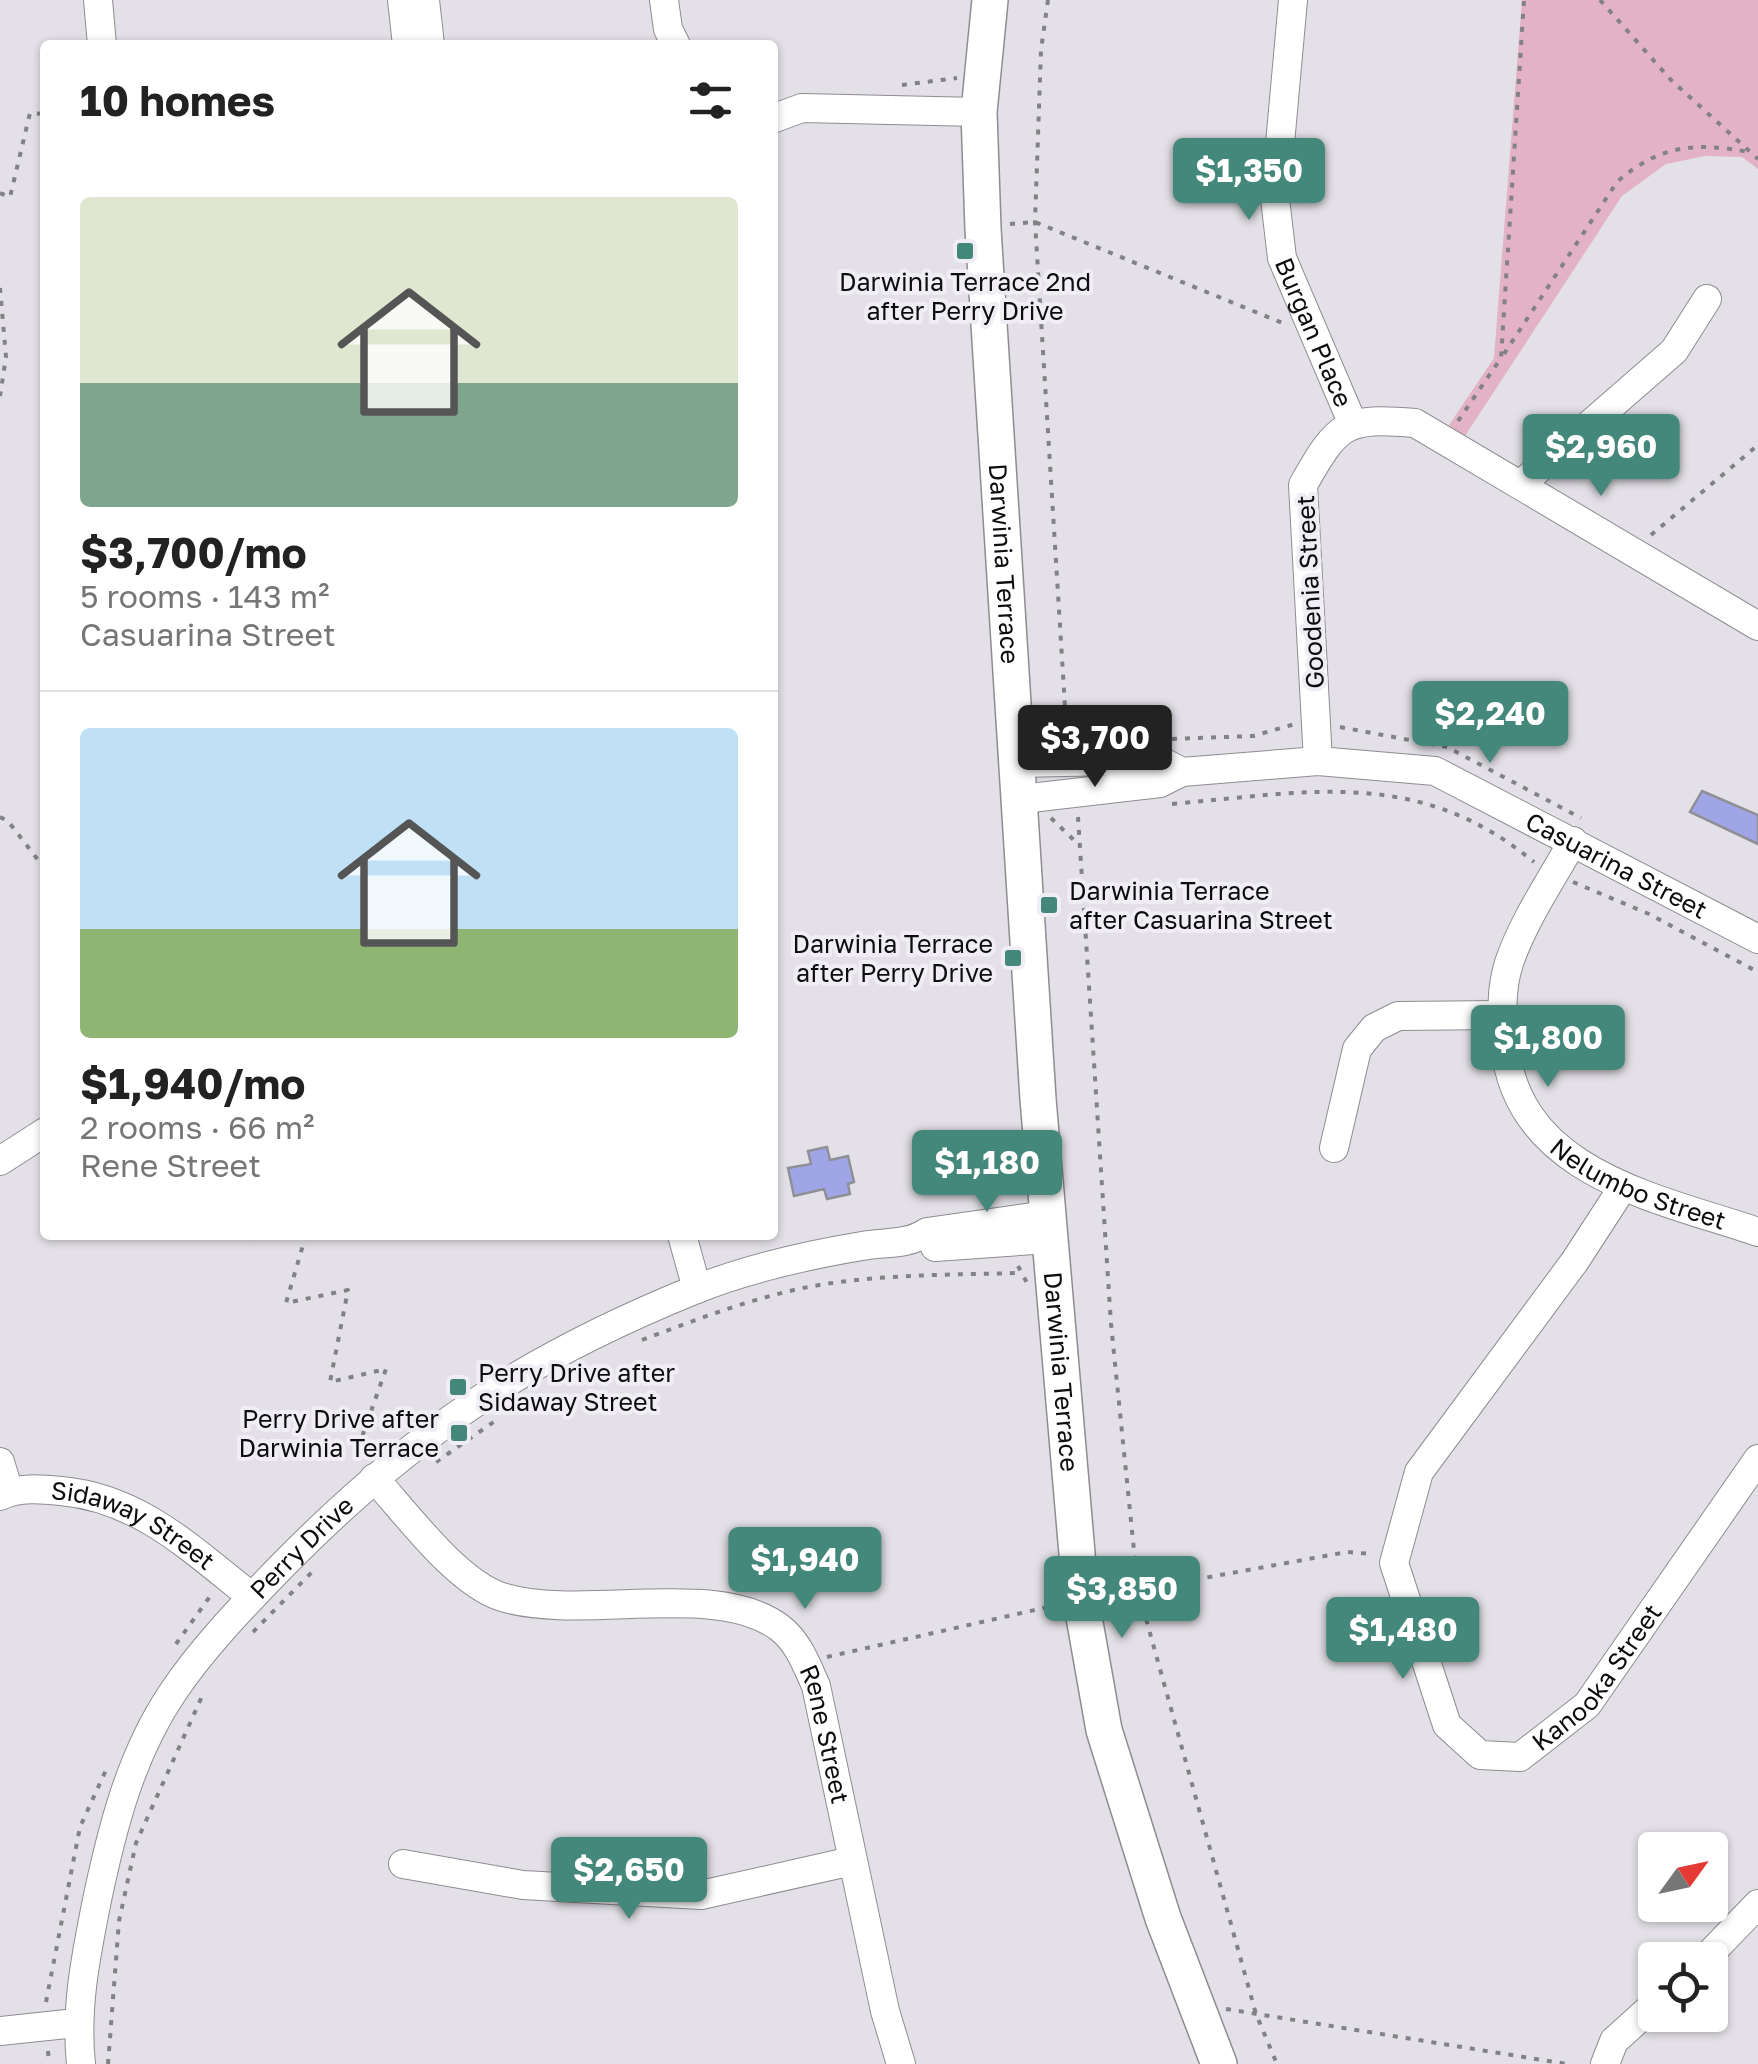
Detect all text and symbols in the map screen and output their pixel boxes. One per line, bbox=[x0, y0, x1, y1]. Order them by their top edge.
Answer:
icon: filters bbox=[683, 73, 738, 128]
text: 10 homes bbox=[80, 75, 275, 125]
pin: $1,350 bbox=[1168, 138, 1330, 223]
text: $1,350 bbox=[1195, 151, 1303, 189]
marker: Darwinia Terrace 2nd after Perry Drive bbox=[954, 240, 976, 262]
street label: Burgan Place bbox=[1269, 253, 1360, 411]
icon: home bbox=[319, 262, 499, 442]
place label: Darwinia Terrace 2nd after Perry Drive bbox=[839, 266, 1091, 326]
pin: $2,960 bbox=[1520, 414, 1682, 499]
text: $2,960 bbox=[1545, 427, 1657, 465]
street label: Darwinia Terrace bbox=[983, 463, 1026, 665]
street label: Goodenia Street bbox=[1289, 494, 1330, 690]
text: $3,700/mo bbox=[80, 527, 307, 577]
text: 5 rooms · 143 m² bbox=[80, 577, 330, 615]
text: Casuarina Street bbox=[80, 615, 336, 653]
pin: $2,240 bbox=[1409, 681, 1571, 766]
text: $2,240 bbox=[1434, 694, 1546, 732]
pin: $3,700 bbox=[1014, 705, 1176, 790]
text: $3,700 bbox=[1040, 718, 1150, 756]
icon: home bbox=[319, 793, 499, 973]
street label: Casuarina Street bbox=[1521, 805, 1713, 925]
place label: Darwinia Terrace after Casuarina Street bbox=[1069, 875, 1333, 935]
marker: Darwinia Terrace after Casuarina Street bbox=[1038, 894, 1060, 916]
place label: Darwinia Terrace after Perry Drive bbox=[792, 928, 993, 988]
marker: Darwinia Terrace after Perry Drive bbox=[1002, 947, 1024, 969]
pin: $1,800 bbox=[1467, 1005, 1629, 1090]
text: $1,800 bbox=[1493, 1018, 1603, 1056]
text: $1,940/mo bbox=[80, 1058, 306, 1108]
text: 2 rooms · 66 m² bbox=[80, 1108, 315, 1146]
pin: $1,180 bbox=[906, 1130, 1068, 1215]
street label: Nelumbo Street bbox=[1544, 1131, 1730, 1236]
text: $1,180 bbox=[934, 1143, 1040, 1181]
text: Rene Street bbox=[80, 1146, 261, 1184]
street label: Darwinia Terrace bbox=[1038, 1270, 1086, 1473]
place label: Perry Drive after Sidaway Street bbox=[478, 1357, 675, 1417]
marker: Perry Drive after Sidaway Street bbox=[447, 1376, 469, 1398]
place label: Perry Drive after Darwinia Terrace bbox=[238, 1403, 439, 1463]
marker: Perry Drive after Darwinia Terrace bbox=[448, 1422, 470, 1444]
street label: Sidaway Street bbox=[50, 1474, 221, 1576]
street label: Perry Drive bbox=[243, 1489, 360, 1605]
pin: $1,940 bbox=[724, 1527, 886, 1612]
text: $1,940 bbox=[750, 1540, 860, 1578]
pin: $3,850 bbox=[1041, 1556, 1203, 1641]
text: $3,850 bbox=[1066, 1569, 1178, 1607]
pin: $1,480 bbox=[1322, 1597, 1484, 1682]
street label: Kanooka Street bbox=[1526, 1598, 1668, 1757]
text: $1,480 bbox=[1348, 1610, 1458, 1648]
street label: Rene Street bbox=[793, 1660, 857, 1806]
north arrow bbox=[1638, 1832, 1728, 1922]
map controls bbox=[1638, 1832, 1728, 2032]
pin: $2,650 bbox=[548, 1837, 710, 1922]
text: $2,650 bbox=[573, 1850, 685, 1888]
button: locate bbox=[1638, 1942, 1728, 2032]

